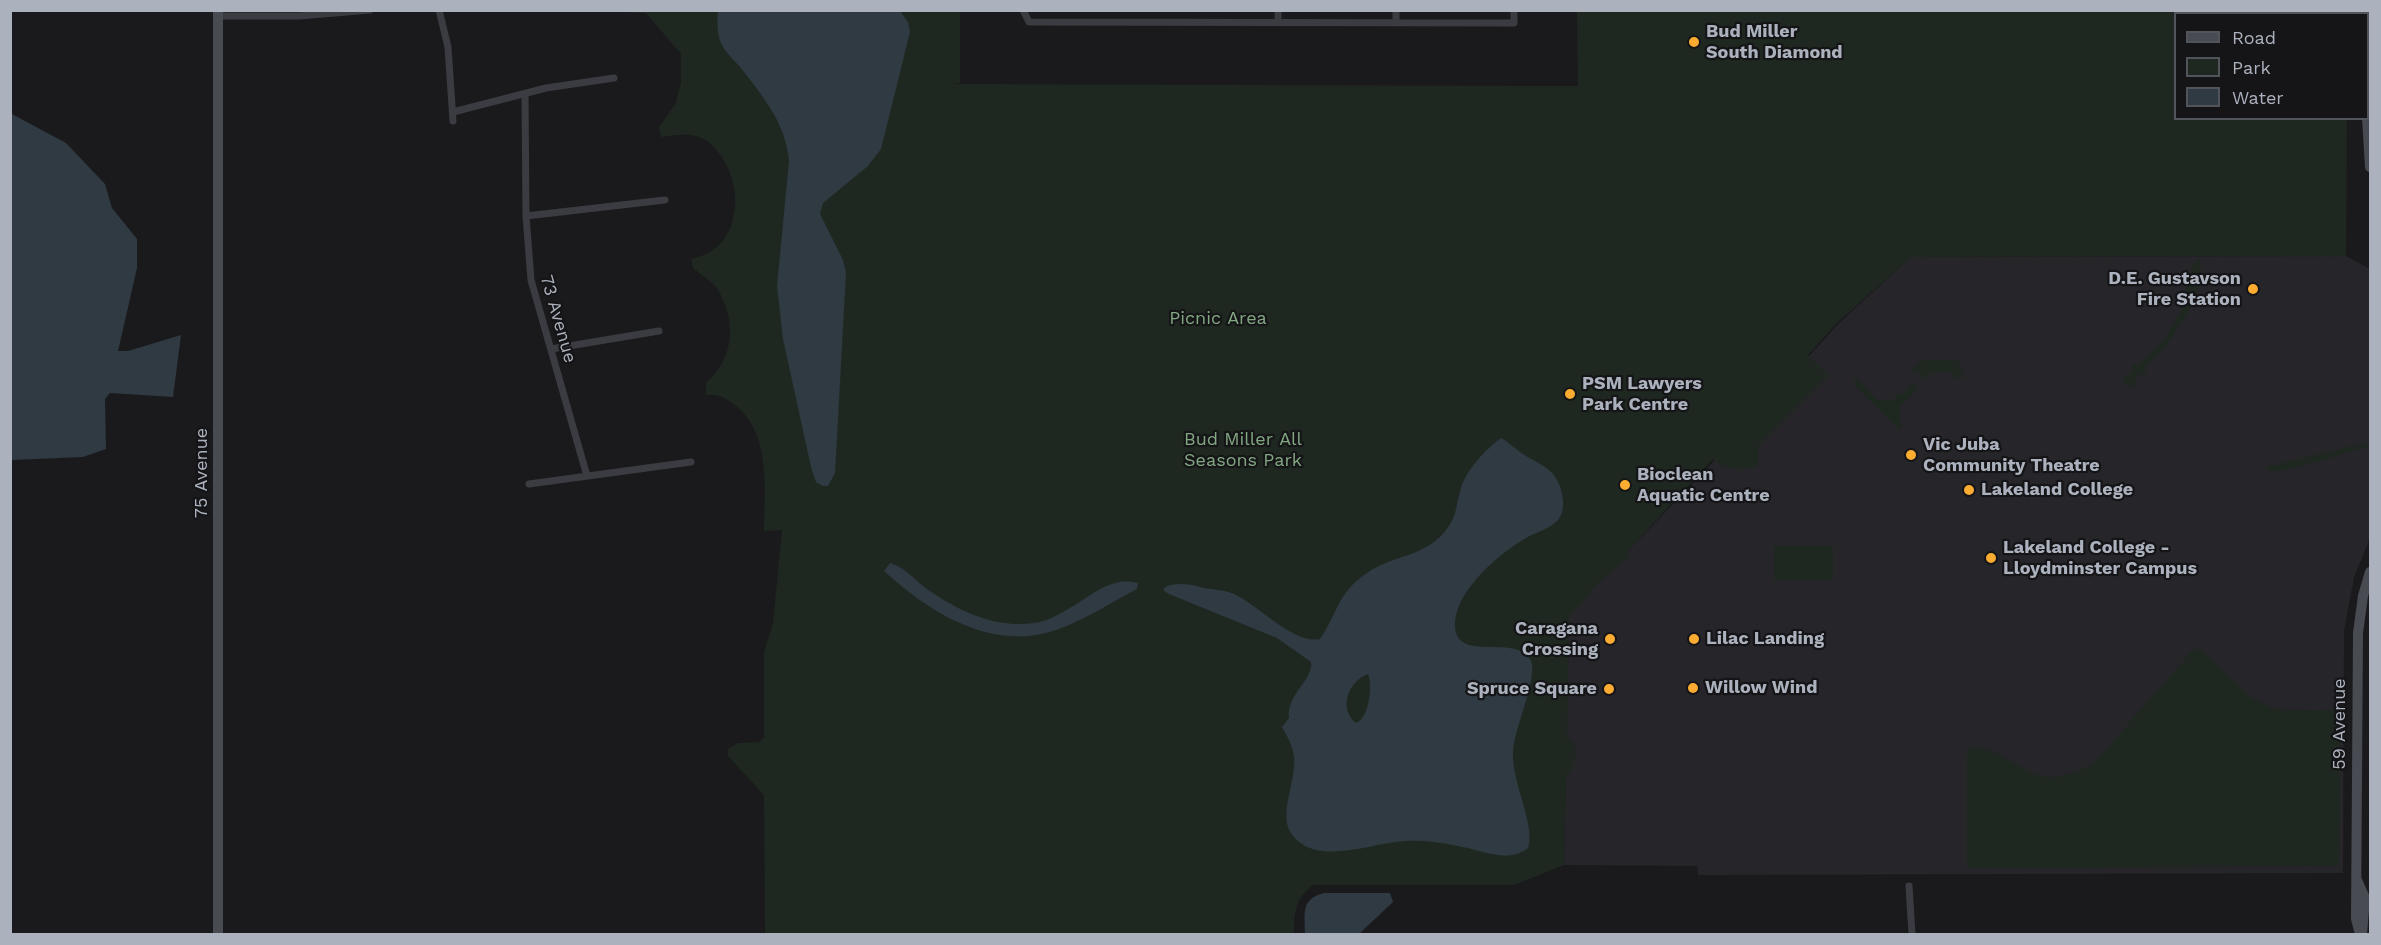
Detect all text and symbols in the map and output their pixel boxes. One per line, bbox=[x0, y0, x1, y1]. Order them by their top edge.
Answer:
legend bbox=[2174, 12, 2369, 120]
place label: Bud Miller South Diamond bbox=[1706, 21, 1843, 63]
text: Road bbox=[2232, 27, 2276, 48]
marker: Bud Miller South Diamond bbox=[1687, 35, 1701, 49]
text: Park bbox=[2232, 57, 2271, 78]
text: Water bbox=[2232, 87, 2284, 108]
place label: D.E. Gustavson Fire Station bbox=[2108, 268, 2241, 310]
street label: 73 Avenue bbox=[535, 273, 581, 365]
marker: D.E. Gustavson Fire Station bbox=[2246, 282, 2260, 296]
park label: Picnic Area bbox=[1169, 308, 1267, 330]
place label: PSM Lawyers Park Centre bbox=[1582, 373, 1702, 416]
marker: PSM Lawyers Park Centre bbox=[1563, 387, 1577, 401]
street label: 75 Avenue bbox=[191, 428, 213, 518]
park label: Bud Miller All Seasons Park bbox=[1184, 429, 1302, 472]
place label: Vic Juba Community Theatre bbox=[1923, 434, 2100, 476]
marker: Vic Juba Community Theatre bbox=[1904, 448, 1918, 462]
place label: Bioclean Aquatic Centre bbox=[1637, 464, 1770, 506]
marker: Bioclean Aquatic Centre bbox=[1618, 478, 1632, 492]
place label: Lakeland College bbox=[1981, 479, 2133, 501]
marker: Lakeland College bbox=[1962, 483, 1976, 497]
place label: Lakeland College - Lloydminster Campus bbox=[2003, 537, 2197, 580]
marker: Lakeland College - Lloydminster Campus bbox=[1984, 551, 1998, 565]
place label: Caragana Crossing bbox=[1515, 618, 1598, 660]
place label: Lilac Landing bbox=[1706, 628, 1824, 650]
marker: Caragana Crossing bbox=[1603, 632, 1617, 646]
marker: Lilac Landing bbox=[1687, 632, 1701, 646]
place label: Willow Wind bbox=[1705, 677, 1817, 699]
place label: Spruce Square bbox=[1467, 678, 1597, 700]
street label: 59 Avenue bbox=[2329, 678, 2351, 770]
marker: Willow Wind bbox=[1686, 681, 1700, 695]
marker: Spruce Square bbox=[1602, 682, 1616, 696]

